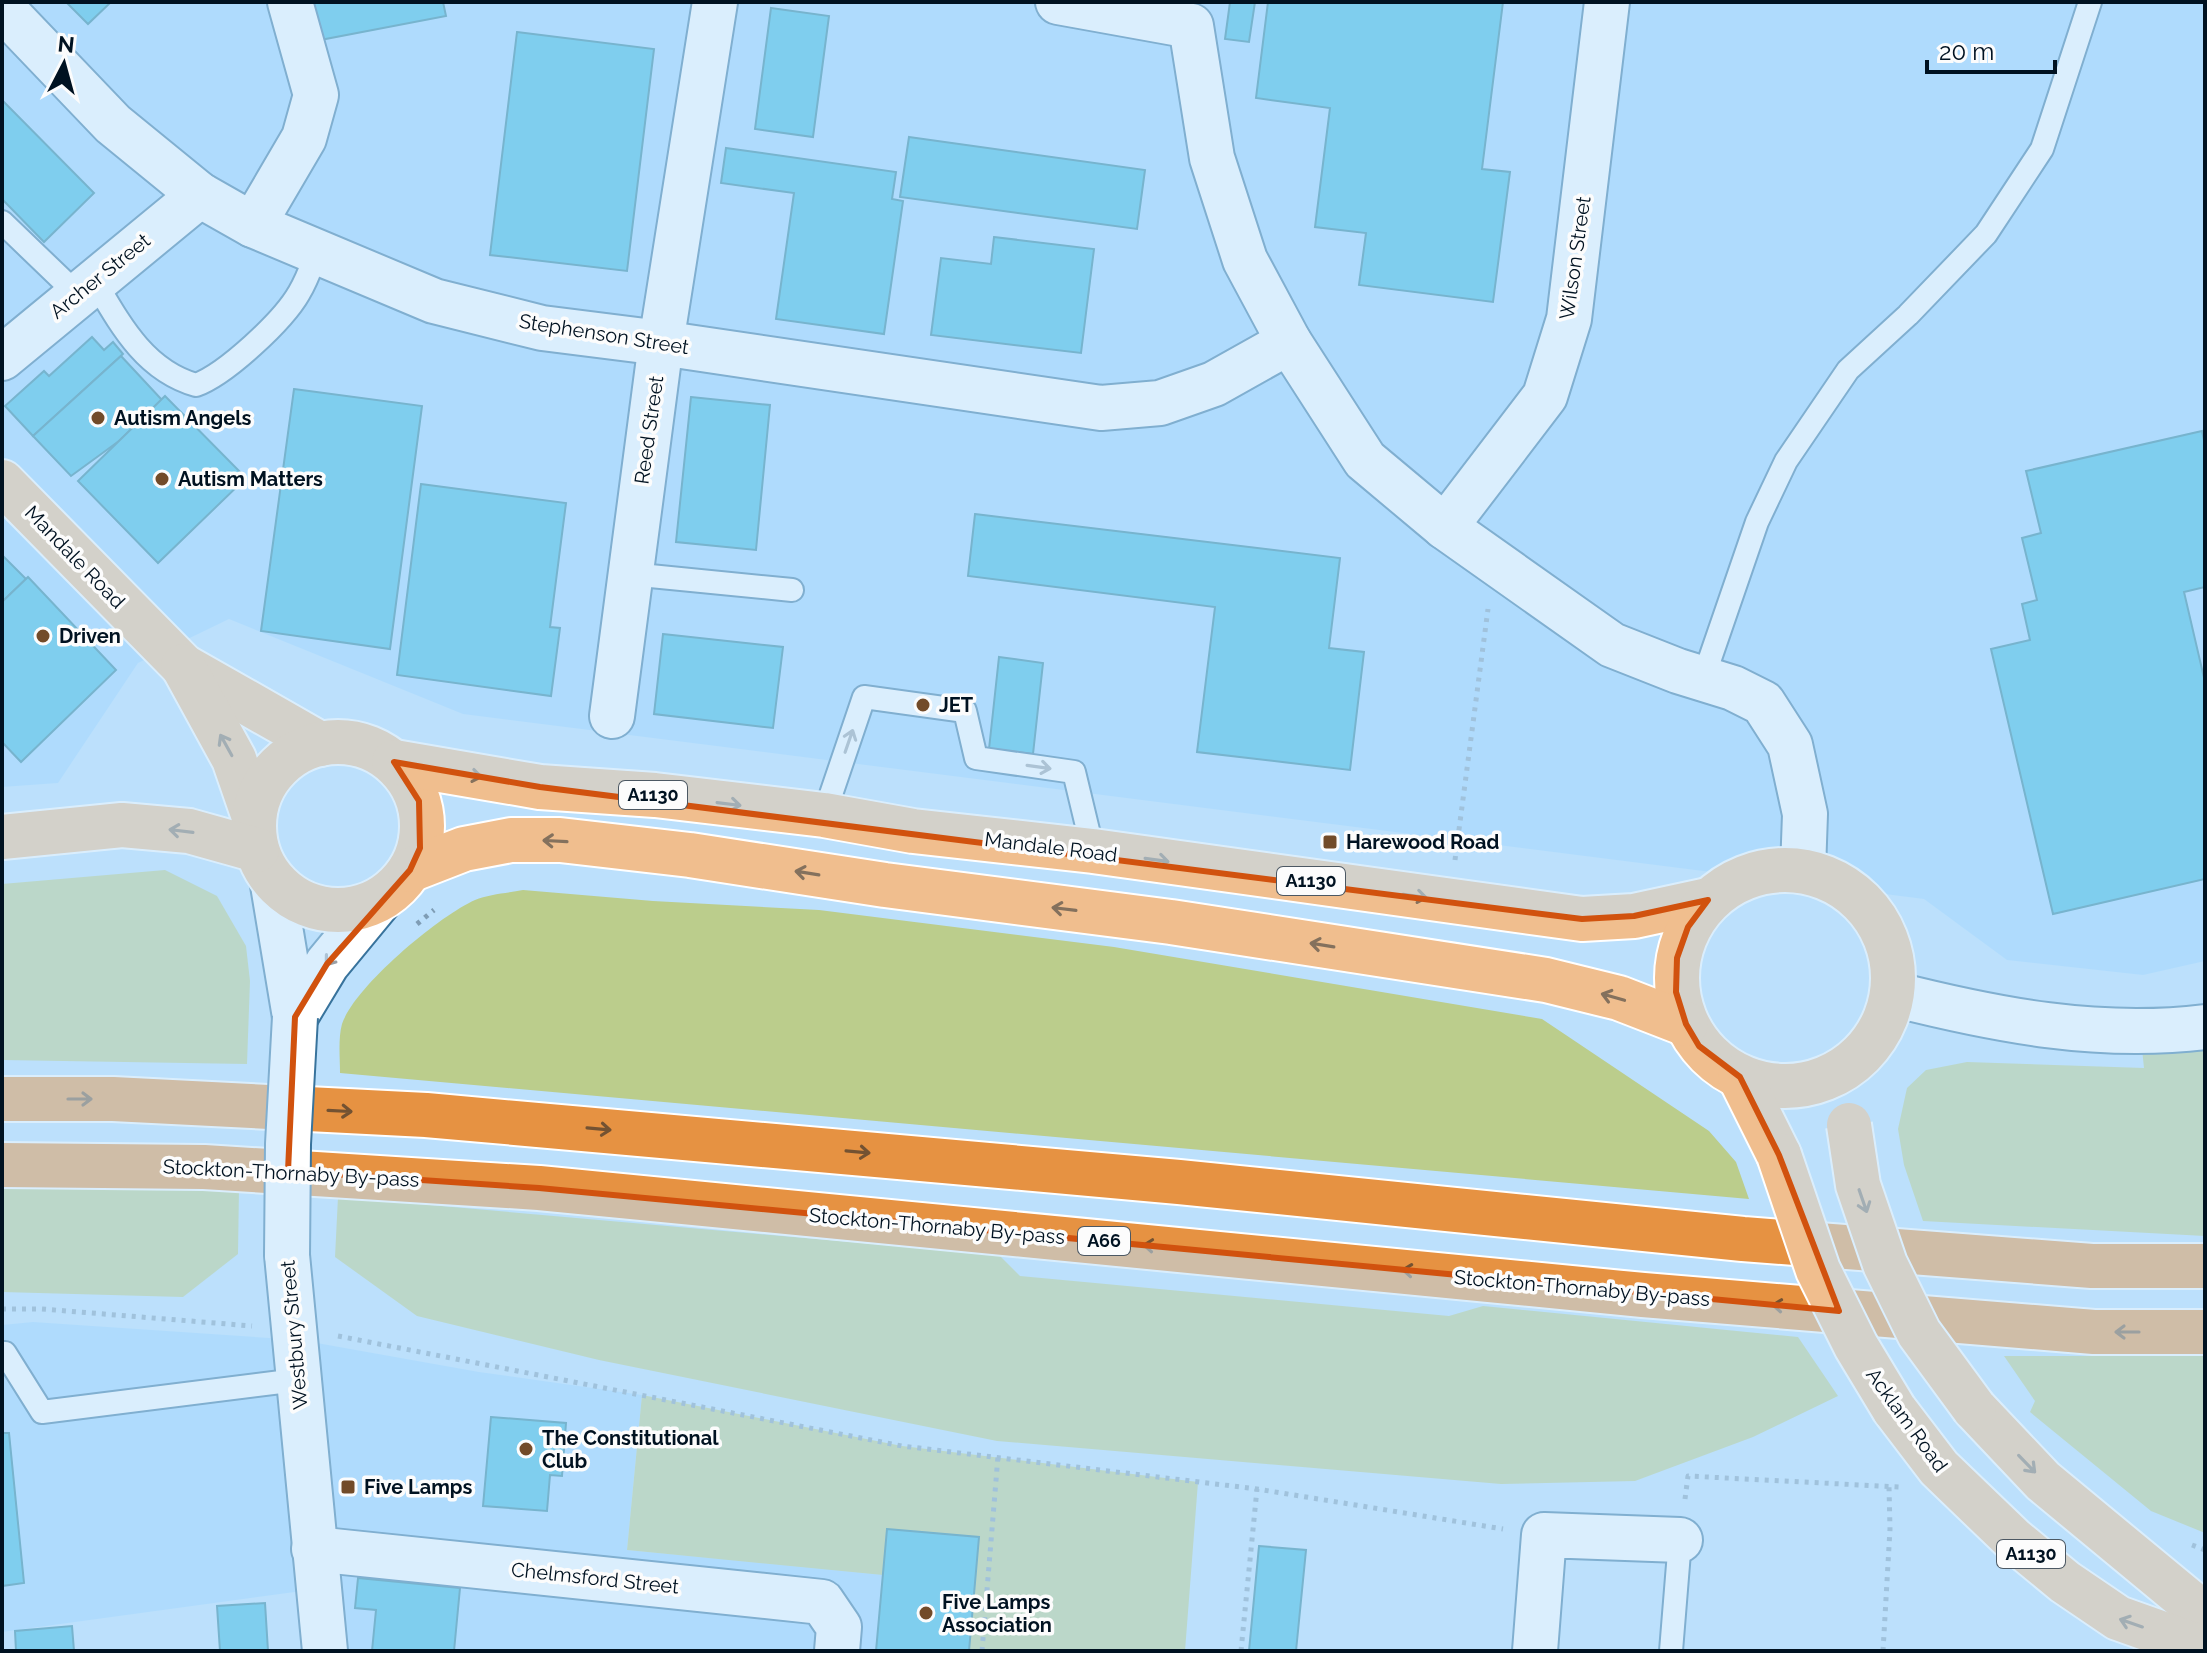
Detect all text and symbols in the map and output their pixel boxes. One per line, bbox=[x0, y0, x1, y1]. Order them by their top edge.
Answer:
north arrow bbox=[24, 24, 104, 104]
scale bar bbox=[1927, 24, 2055, 74]
text: N bbox=[56, 30, 76, 58]
text: 20 m bbox=[1939, 37, 1994, 66]
street label: Wilson Street bbox=[1554, 194, 1596, 321]
street label: Archer Street bbox=[45, 228, 155, 324]
street label: Stephenson Street bbox=[517, 309, 691, 359]
street label: Reed Street bbox=[630, 374, 669, 486]
place label: Autism Angels bbox=[114, 406, 252, 430]
marker: Autism Angels bbox=[89, 409, 107, 427]
place label: Autism Matters bbox=[178, 467, 323, 491]
marker: Autism Matters bbox=[153, 470, 171, 488]
street label: Mandale Road bbox=[20, 501, 130, 613]
place label: Driven bbox=[59, 624, 121, 648]
marker: Driven bbox=[34, 627, 52, 645]
place label: JET bbox=[939, 693, 974, 717]
marker: JET bbox=[914, 696, 932, 714]
one-way arrow bbox=[843, 729, 858, 754]
one-way arrow bbox=[218, 733, 233, 757]
one-way arrow bbox=[1026, 760, 1051, 775]
one-way arrow bbox=[457, 769, 483, 784]
road number: A1130 bbox=[619, 781, 687, 809]
one-way arrow bbox=[716, 797, 741, 812]
one-way arrow bbox=[168, 823, 195, 838]
street label: Mandale Road bbox=[983, 827, 1119, 867]
place label: Harewood Road bbox=[1346, 830, 1499, 854]
one-way arrow bbox=[542, 833, 569, 848]
marker: Harewood Road bbox=[1321, 833, 1339, 851]
one-way arrow bbox=[1144, 853, 1169, 868]
one-way arrow bbox=[795, 865, 820, 880]
road number: A1130 bbox=[1277, 867, 1345, 895]
one-way arrow bbox=[1402, 889, 1427, 904]
one-way arrow bbox=[1051, 901, 1078, 916]
one-way arrow bbox=[1310, 937, 1335, 952]
one-way arrow bbox=[324, 945, 342, 966]
one-way arrow bbox=[1600, 989, 1626, 1004]
one-way arrow bbox=[66, 1091, 93, 1107]
one-way arrow bbox=[326, 1103, 353, 1118]
one-way arrow bbox=[585, 1122, 612, 1137]
one-way arrow bbox=[844, 1145, 871, 1160]
street label: Stockton-Thornaby By-pass bbox=[162, 1154, 420, 1192]
one-way arrow bbox=[1857, 1189, 1872, 1214]
street label: Stockton-Thornaby By-pass bbox=[808, 1203, 1066, 1249]
road number: A66 bbox=[1078, 1227, 1130, 1255]
one-way arrow bbox=[1142, 1239, 1169, 1254]
street label: Westbury Street bbox=[275, 1259, 312, 1411]
one-way arrow bbox=[1401, 1264, 1428, 1279]
street label: Stockton-Thornaby By-pass bbox=[1453, 1265, 1711, 1311]
one-way arrow bbox=[1771, 1298, 1798, 1313]
one-way arrow bbox=[2114, 1324, 2141, 1340]
street label: Acklam Road bbox=[1861, 1363, 1953, 1477]
place label: The Constitutional Club bbox=[542, 1426, 719, 1473]
marker: The Constitutional Club bbox=[517, 1440, 535, 1458]
one-way arrow bbox=[2018, 1454, 2037, 1474]
place label: Five Lamps bbox=[364, 1475, 472, 1499]
marker: Five Lamps bbox=[339, 1478, 357, 1496]
road number: A1130 bbox=[1997, 1540, 2065, 1568]
street label: Chelmsford Street bbox=[510, 1557, 680, 1599]
place label: Five Lamps Association bbox=[942, 1590, 1052, 1637]
marker: Five Lamps Association bbox=[917, 1604, 935, 1622]
one-way arrow bbox=[2119, 1615, 2144, 1630]

